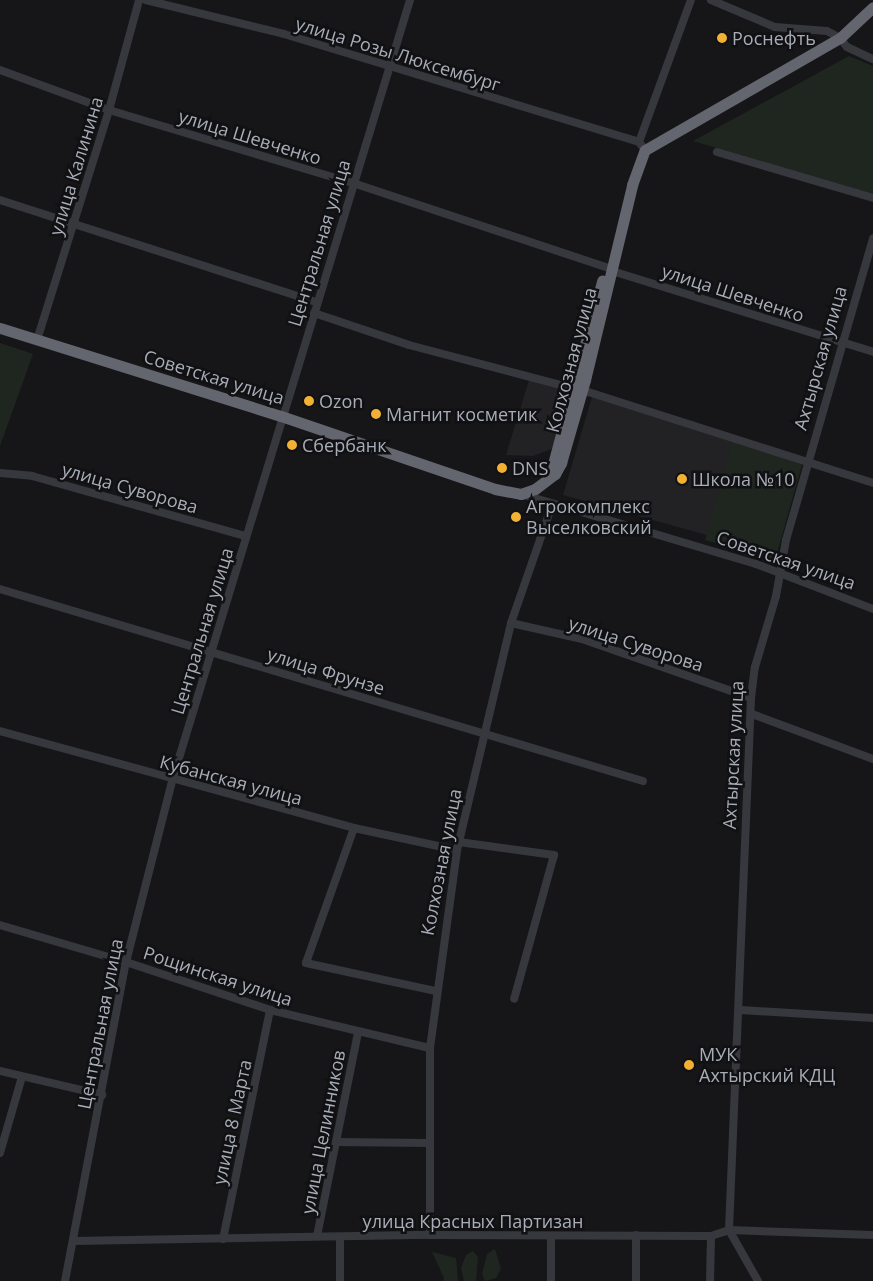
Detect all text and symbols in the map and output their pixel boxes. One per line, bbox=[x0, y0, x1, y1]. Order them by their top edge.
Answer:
street label: улица Розы Люксембург bbox=[293, 13, 503, 95]
place label: Роснефть bbox=[732, 27, 816, 49]
marker: Роснефть bbox=[716, 32, 728, 44]
street label: улица Калинина bbox=[45, 94, 107, 238]
street label: улица Шевченко bbox=[176, 105, 324, 169]
street label: Центральная улица bbox=[283, 157, 355, 329]
street label: улица Шевченко bbox=[659, 260, 807, 326]
street label: Ахтырская улица bbox=[789, 284, 851, 432]
street label: Колхозная улица bbox=[541, 285, 601, 435]
street label: Советская улица bbox=[141, 345, 287, 409]
place label: Ozon bbox=[319, 390, 363, 412]
marker: Ozon bbox=[303, 395, 315, 407]
place label: Магнит косметик bbox=[386, 403, 537, 425]
marker: Магнит косметик bbox=[370, 408, 382, 420]
place label: Сбербанк bbox=[302, 434, 387, 456]
marker: Сбербанк bbox=[286, 439, 298, 451]
place label: DNS bbox=[512, 457, 548, 479]
street label: улица Суворова bbox=[60, 458, 200, 518]
marker: DNS bbox=[496, 462, 508, 474]
place label: Школа №10 bbox=[692, 468, 795, 490]
marker: Школа №10 bbox=[676, 473, 688, 485]
place label: Агрокомплекс Выселковский bbox=[526, 496, 652, 538]
marker: Агрокомплекс Выселковский bbox=[510, 511, 522, 523]
street label: Советская улица bbox=[714, 526, 858, 594]
street label: Центральная улица bbox=[166, 545, 238, 717]
street label: улица Суворова bbox=[566, 612, 706, 676]
street label: улица Фрунзе bbox=[265, 643, 387, 699]
street label: Ахтырская улица bbox=[718, 680, 748, 830]
street label: Кубанская улица bbox=[157, 751, 305, 809]
street label: Колхозная улица bbox=[416, 787, 466, 937]
street label: Центральная улица bbox=[73, 937, 127, 1111]
street label: Рощинская улица bbox=[141, 942, 295, 1010]
place label: МУК Ахтырский КДЦ bbox=[699, 1044, 835, 1086]
street label: улица Целинников bbox=[297, 1048, 349, 1216]
street label: улица 8 Марта bbox=[208, 1057, 256, 1187]
marker: МУК Ахтырский КДЦ bbox=[683, 1059, 695, 1071]
street label: улица Красных Партизан bbox=[363, 1210, 583, 1232]

